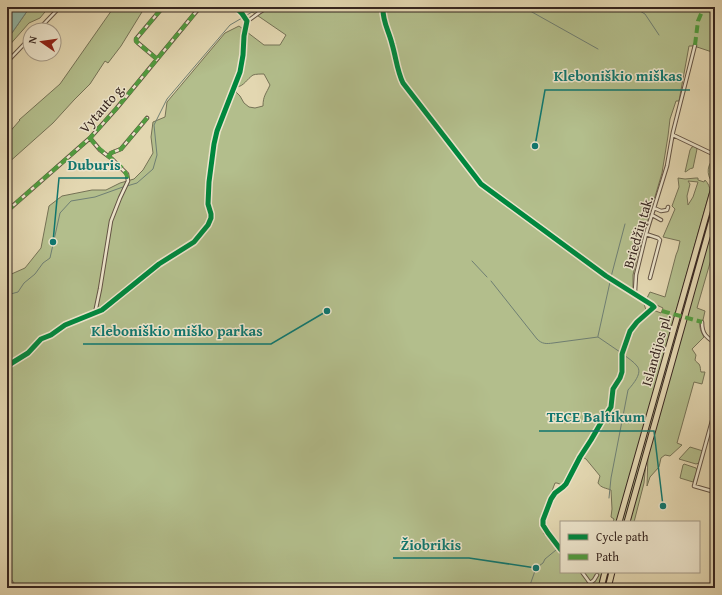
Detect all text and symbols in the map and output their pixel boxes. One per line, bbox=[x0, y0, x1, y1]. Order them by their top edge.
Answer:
north arrow bbox=[22, 22, 62, 62]
text: N bbox=[24, 34, 41, 45]
callout: Kleboniškio miškas bbox=[545, 63, 690, 90]
text: Kleboniškio miškas bbox=[554, 65, 682, 86]
street label: Vytauto g. bbox=[75, 78, 129, 138]
callout: Duburis bbox=[59, 151, 128, 178]
text: Duburis bbox=[67, 154, 121, 175]
street label: Briedžių tak. bbox=[618, 193, 658, 271]
street label: Islandijos pl. bbox=[636, 312, 676, 388]
callout: Kleboniškio miško parkas bbox=[83, 317, 271, 344]
text: Kleboniškio miško parkas bbox=[91, 320, 263, 341]
callout: TECE Baltikum bbox=[539, 404, 654, 431]
text: TECE Baltikum bbox=[547, 406, 645, 427]
legend bbox=[560, 521, 700, 573]
text: Cycle path bbox=[596, 528, 649, 545]
callout: Žiobrikis bbox=[393, 531, 469, 558]
text: Žiobrikis bbox=[401, 534, 461, 555]
text: Path bbox=[596, 548, 619, 565]

